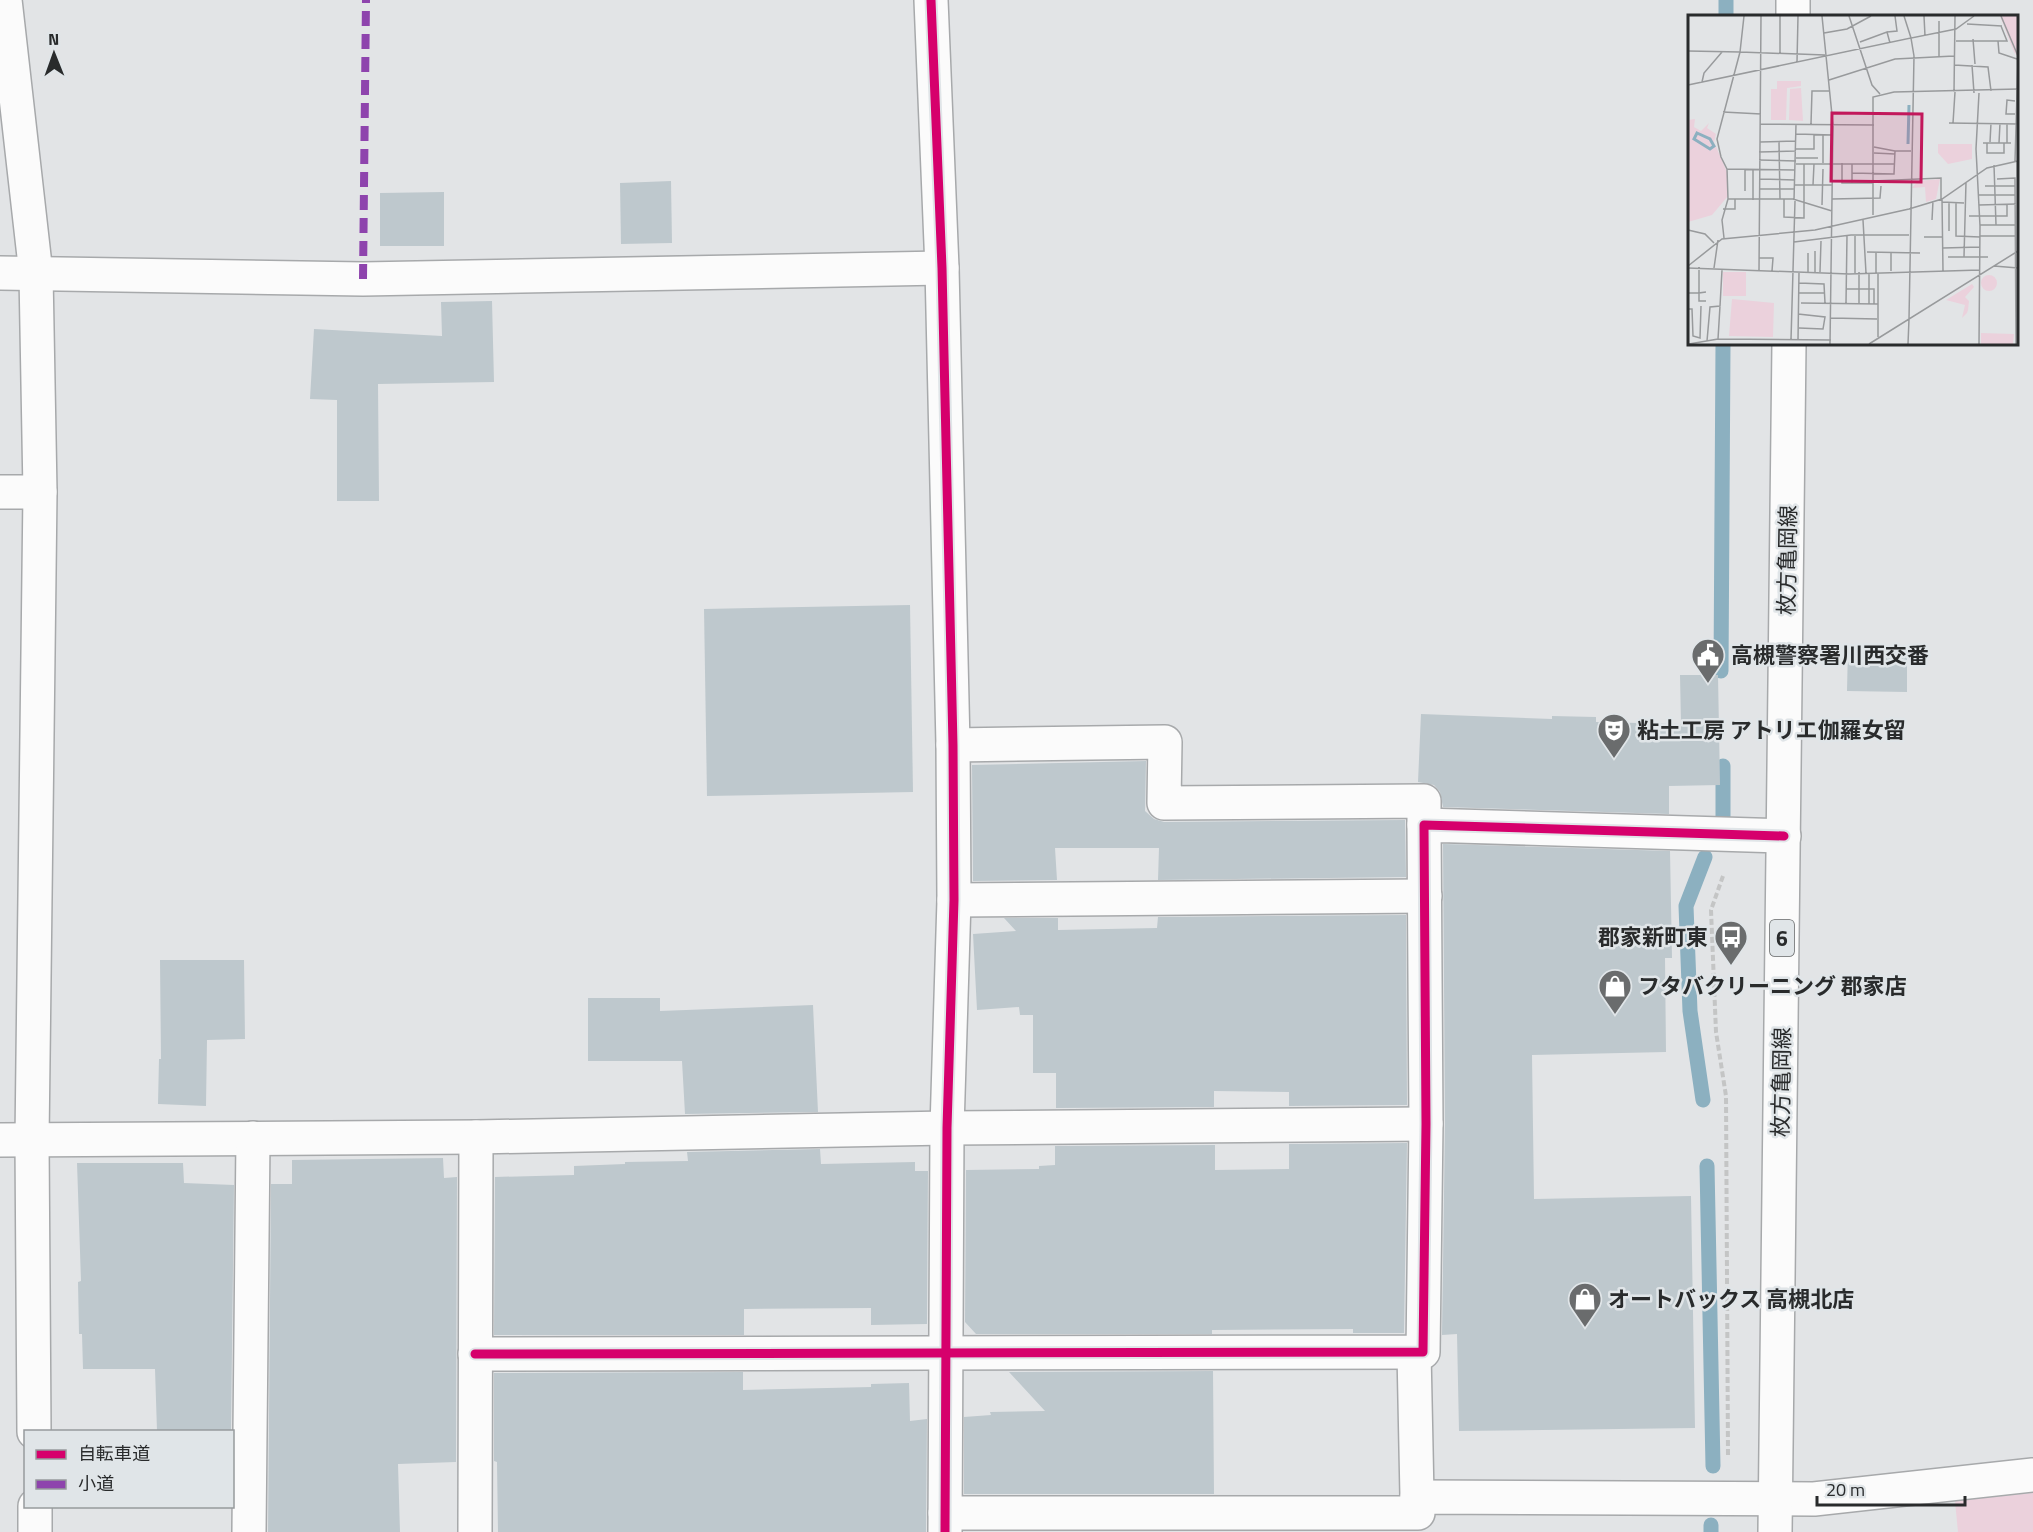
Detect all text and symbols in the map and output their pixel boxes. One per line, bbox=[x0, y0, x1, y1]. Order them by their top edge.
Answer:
inset map bbox=[1688, 15, 2018, 345]
north arrow bbox=[24, 24, 84, 84]
text: N bbox=[48, 27, 59, 51]
street label: 枚方亀岡線 bbox=[1769, 505, 1805, 615]
public building icon: 高槻警察署川西交番 bbox=[1690, 637, 1726, 684]
place label: 高槻警察署川西交番 bbox=[1731, 638, 1929, 672]
theatre icon: 粘土工房 アトリエ伽羅女留 bbox=[1596, 712, 1632, 759]
place label: 粘土工房 アトリエ伽羅女留 bbox=[1637, 713, 1906, 747]
bus stop icon: 郡家新町東 bbox=[1713, 919, 1749, 966]
place label: 郡家新町東 bbox=[1598, 920, 1708, 954]
road number: 6 bbox=[1770, 920, 1794, 956]
shop icon: フタバクリーニング 郡家店 bbox=[1597, 968, 1633, 1015]
place label: フタバクリーニング 郡家店 bbox=[1638, 969, 1907, 1003]
street label: 枚方亀岡線 bbox=[1763, 1027, 1799, 1137]
shop icon: オートバックス 高槻北店 bbox=[1567, 1281, 1603, 1328]
place label: オートバックス 高槻北店 bbox=[1608, 1282, 1854, 1316]
legend bbox=[24, 1430, 234, 1508]
text: 自転車道 bbox=[78, 1440, 150, 1467]
scale bar bbox=[1817, 1469, 1966, 1507]
text: 小道 bbox=[78, 1470, 114, 1497]
text: 20 m bbox=[1826, 1476, 1865, 1503]

